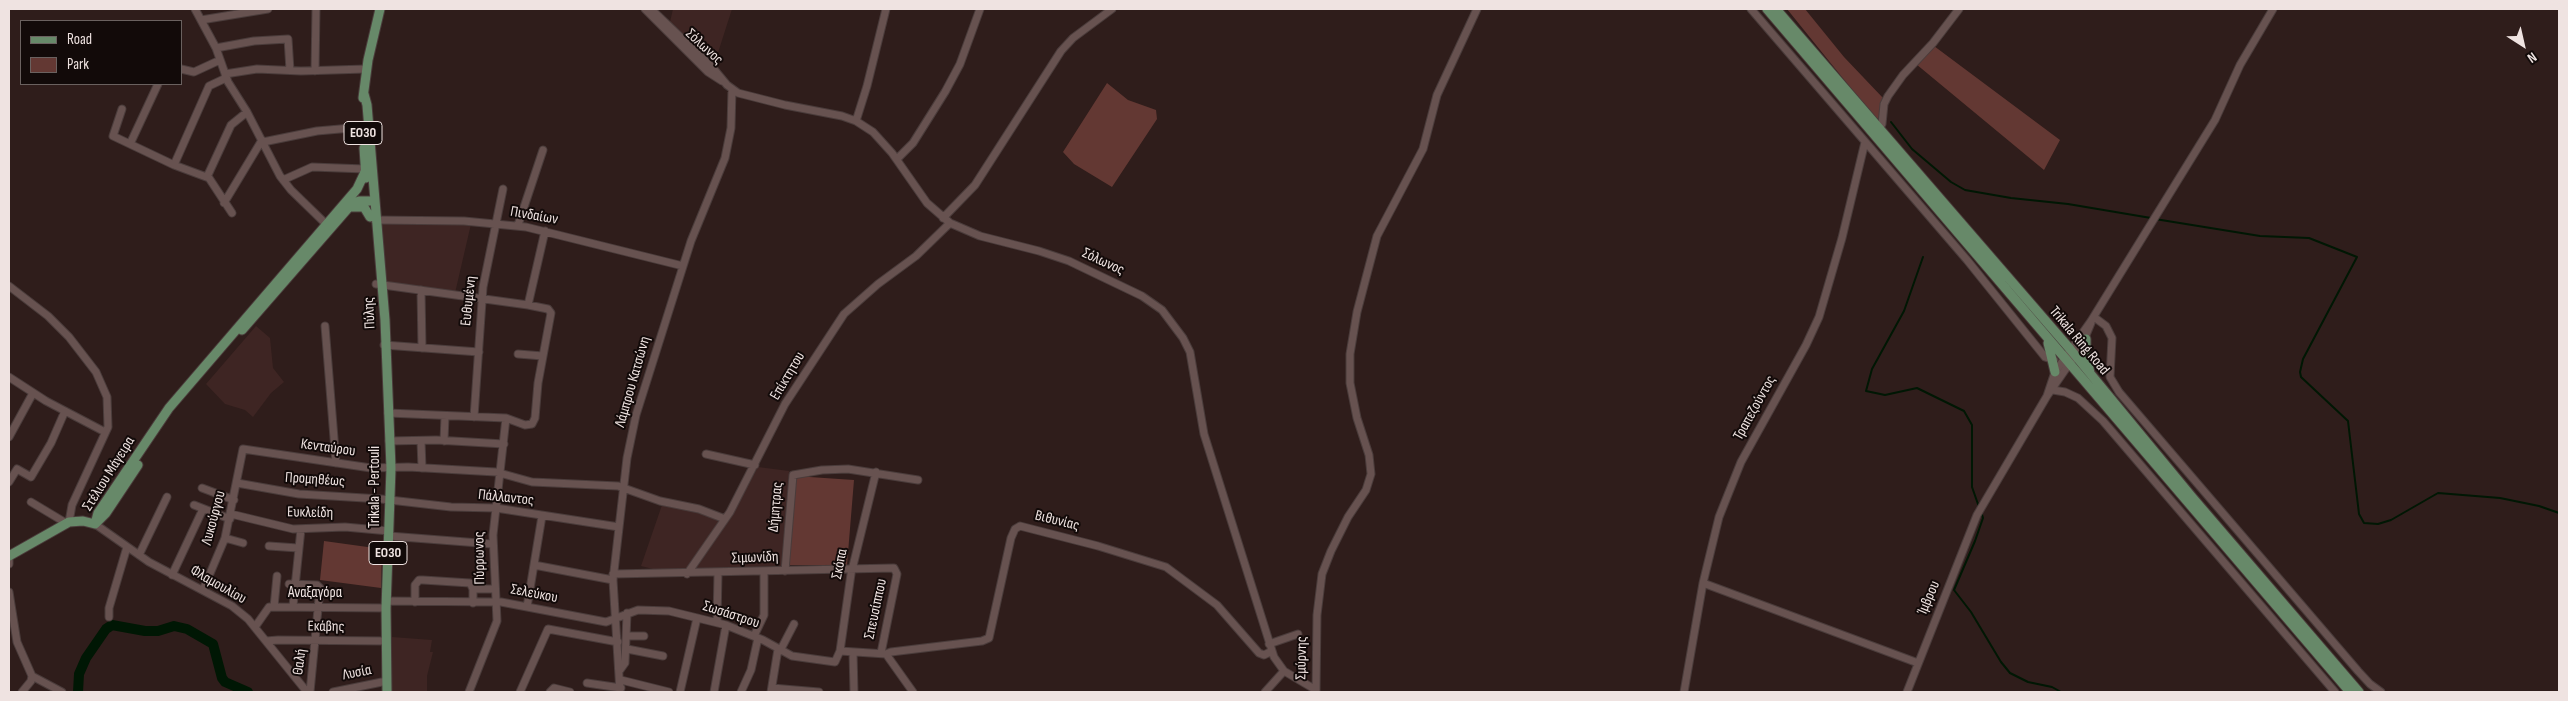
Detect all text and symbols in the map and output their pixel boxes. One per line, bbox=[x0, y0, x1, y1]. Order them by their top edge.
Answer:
legend bbox=[20, 20, 182, 85]
north arrow bbox=[2498, 20, 2548, 70]
street label: Σόλωνος bbox=[682, 25, 726, 69]
text: Road bbox=[67, 30, 92, 49]
text: N bbox=[2524, 49, 2540, 67]
text: Park bbox=[67, 55, 89, 74]
road number: ΕΟ30 bbox=[344, 122, 382, 144]
street label: Πινδαίων bbox=[509, 203, 559, 229]
street label: Σόλωνος bbox=[1079, 244, 1127, 280]
street label: Ευθυμένη bbox=[457, 275, 481, 327]
street label: Πύλης bbox=[360, 297, 380, 329]
street label: Trikala Ring Road bbox=[2045, 303, 2113, 379]
street label: Λάμπρου Κατσώνη bbox=[611, 335, 655, 429]
street label: Επίκτητου bbox=[767, 349, 809, 403]
street label: Τραπεζούντος bbox=[1730, 373, 1780, 443]
street label: Στέλιου Μάγειρα bbox=[79, 433, 139, 515]
street label: Κενταύρου bbox=[300, 435, 356, 461]
street label: Trikala - Pertouli bbox=[366, 446, 384, 528]
street label: Προμηθέως bbox=[284, 469, 346, 491]
street label: Δήμητρας bbox=[765, 481, 787, 533]
street label: Πάλλαντος bbox=[477, 486, 535, 510]
street label: Λυκούργου bbox=[198, 489, 230, 547]
street label: Ευκλείδη bbox=[287, 504, 333, 522]
street label: Βιθυνίας bbox=[1033, 507, 1081, 535]
street label: Πύρρωνος bbox=[471, 531, 489, 585]
road number: ΕΟ30 bbox=[369, 542, 407, 564]
street label: Σκόπα bbox=[828, 547, 852, 581]
street label: Σιμωνίδη bbox=[731, 548, 779, 568]
street label: Φλαμουλίου bbox=[187, 562, 249, 608]
street label: Σπευσίππου bbox=[861, 577, 891, 641]
street label: Ίμβρου bbox=[1914, 578, 1944, 618]
street label: Σελεύκου bbox=[509, 581, 559, 607]
street label: Αναξαγόρα bbox=[288, 584, 342, 602]
street label: Σωσάστρου bbox=[700, 597, 762, 633]
street label: Εκάβης bbox=[307, 618, 345, 636]
street label: Σμύρνης bbox=[1293, 636, 1311, 680]
street label: Θαλή bbox=[289, 648, 311, 676]
street label: Λυσία bbox=[341, 661, 373, 685]

